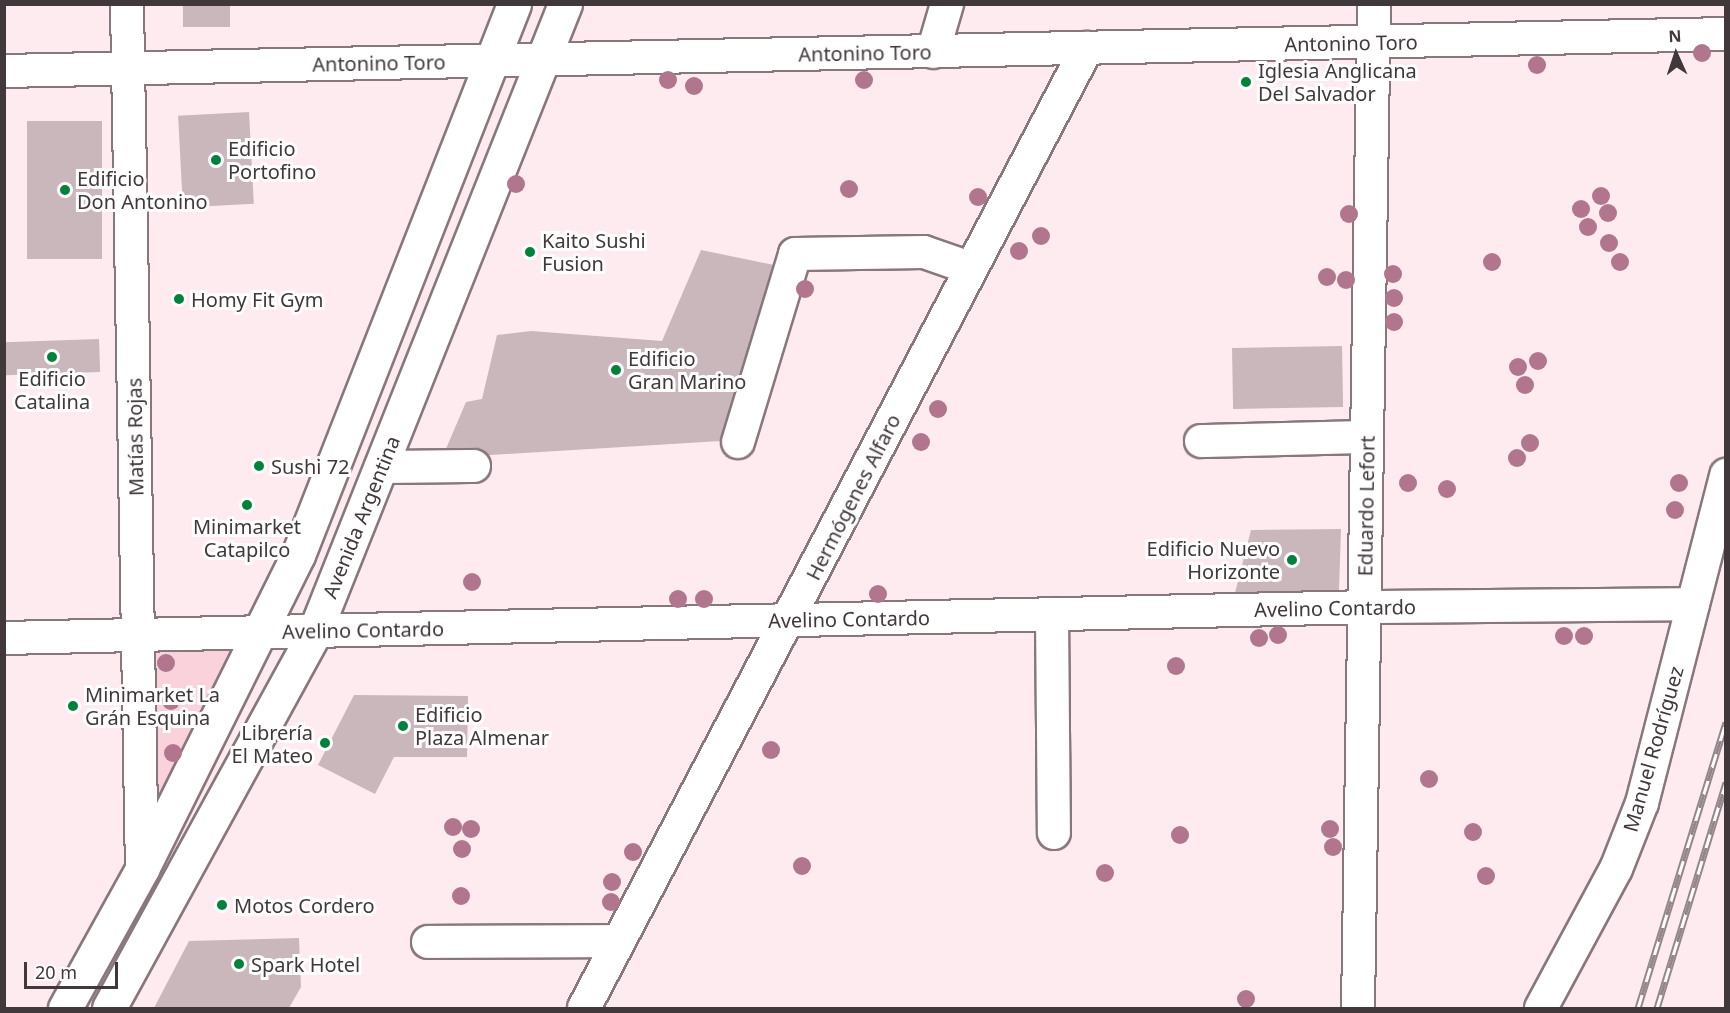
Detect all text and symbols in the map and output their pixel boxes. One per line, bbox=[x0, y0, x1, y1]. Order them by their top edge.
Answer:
north arrow bbox=[1646, 24, 1706, 84]
text: N bbox=[1668, 25, 1682, 47]
street label: Antonino Toro bbox=[1284, 30, 1418, 56]
street label: Antonino Toro bbox=[798, 40, 932, 66]
street label: Antonino Toro bbox=[312, 50, 446, 76]
place label: Iglesia Anglicana Del Salvador bbox=[1258, 58, 1417, 105]
marker: Iglesia Anglicana Del Salvador bbox=[1239, 75, 1253, 89]
place label: Edificio Portofino bbox=[228, 136, 316, 183]
marker: Edificio Portofino bbox=[209, 153, 223, 167]
place label: Edificio Don Antonino bbox=[77, 166, 208, 213]
marker: Edificio Don Antonino bbox=[58, 183, 72, 197]
place label: Kaito Sushi Fusion bbox=[542, 228, 646, 275]
marker: Kaito Sushi Fusion bbox=[523, 245, 537, 259]
place label: Homy Fit Gym bbox=[191, 287, 323, 311]
marker: Homy Fit Gym bbox=[172, 292, 186, 306]
place label: Edificio Gran Marino bbox=[628, 346, 746, 393]
marker: Edificio Catalina bbox=[45, 350, 59, 364]
marker: Edificio Gran Marino bbox=[609, 363, 623, 377]
place label: Edificio Catalina bbox=[14, 366, 90, 413]
street label: Matías Rojas bbox=[122, 378, 148, 496]
street label: Hermógenes Alfaro bbox=[801, 410, 905, 584]
street label: Avenida Argentina bbox=[317, 432, 405, 602]
street label: Eduardo Lefort bbox=[1353, 435, 1379, 577]
place label: Sushi 72 bbox=[271, 454, 350, 478]
marker: Sushi 72 bbox=[252, 459, 266, 473]
marker: Minimarket Catapilco bbox=[240, 498, 254, 512]
place label: Minimarket Catapilco bbox=[193, 514, 301, 561]
place label: Edificio Nuevo Horizonte bbox=[1147, 536, 1280, 583]
marker: Edificio Nuevo Horizonte bbox=[1285, 553, 1299, 567]
street label: Avelino Contardo bbox=[1254, 595, 1416, 621]
street label: Avelino Contardo bbox=[768, 606, 930, 632]
street label: Avelino Contardo bbox=[282, 617, 444, 643]
street label: Manuel Rodríguez bbox=[1618, 663, 1688, 835]
place label: Minimarket La Grán Esquina bbox=[85, 682, 220, 729]
marker: Minimarket La Grán Esquina bbox=[66, 699, 80, 713]
place label: Edificio Plaza Almenar bbox=[415, 702, 549, 749]
marker: Edificio Plaza Almenar bbox=[396, 719, 410, 733]
place label: Librería El Mateo bbox=[232, 720, 313, 767]
marker: Librería El Mateo bbox=[318, 736, 332, 750]
place label: Motos Cordero bbox=[234, 893, 374, 917]
marker: Motos Cordero bbox=[215, 898, 229, 912]
scale bar bbox=[27, 950, 122, 988]
place label: Spark Hotel bbox=[251, 952, 360, 976]
marker: Spark Hotel bbox=[232, 957, 246, 971]
text: 20 m bbox=[35, 960, 77, 984]

